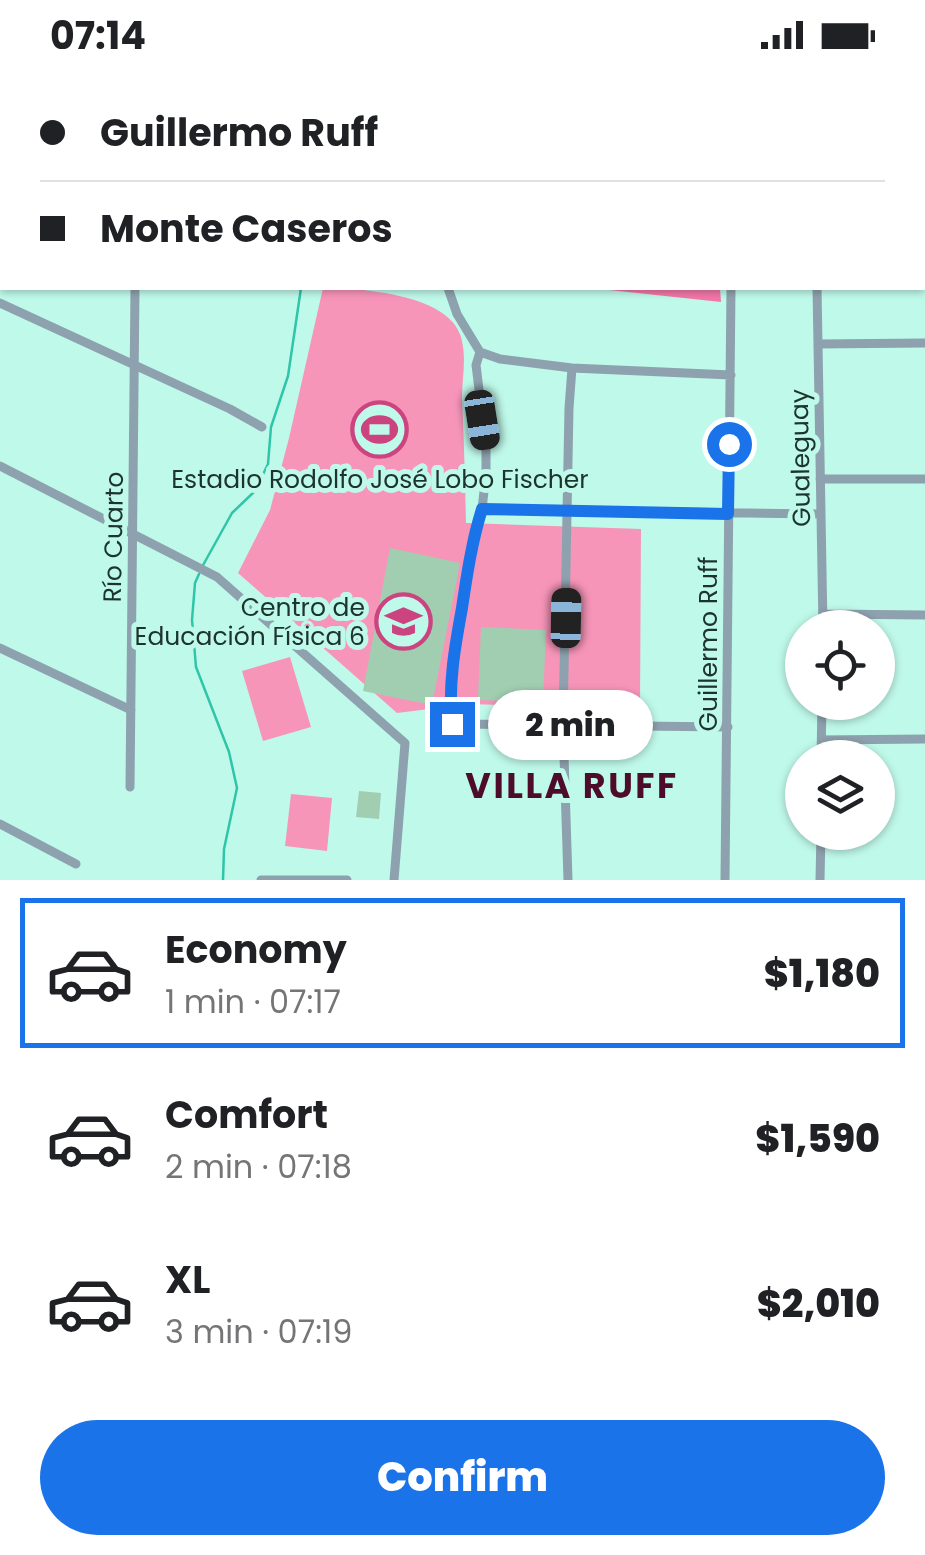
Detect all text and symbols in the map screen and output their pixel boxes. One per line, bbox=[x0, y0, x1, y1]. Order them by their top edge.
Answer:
text: 07:14 bbox=[50, 9, 146, 62]
text: Guillermo Ruff bbox=[100, 106, 378, 159]
text: Monte Caseros bbox=[100, 202, 393, 255]
car bbox=[462, 388, 502, 452]
street label: Gualeguay bbox=[782, 389, 819, 527]
sports icon: Estadio Rodolfo José Lobo Fischer bbox=[350, 400, 410, 460]
route start bbox=[707, 422, 752, 467]
place label: Estadio Rodolfo José Lobo Fischer bbox=[171, 462, 589, 497]
street label: Río Cuarto bbox=[95, 471, 132, 603]
street label: Guillermo Ruff bbox=[691, 557, 726, 731]
car bbox=[550, 588, 582, 648]
place label: Centro de Educación Física 6 bbox=[135, 590, 365, 654]
school or university icon: Centro de Educación Física 6 bbox=[374, 591, 434, 651]
map controls bbox=[785, 610, 895, 850]
button: locate bbox=[785, 610, 895, 720]
callout: 2 min bbox=[487, 689, 652, 759]
route end bbox=[430, 702, 475, 747]
text: 2 min bbox=[525, 702, 616, 747]
button: layers bbox=[785, 740, 895, 850]
district label: VILLA RUFF bbox=[465, 761, 679, 810]
text: Economy bbox=[165, 923, 347, 976]
icon: car bbox=[45, 928, 135, 1018]
text: $1,180 bbox=[764, 947, 880, 1000]
text: 1 min · 07:17 bbox=[165, 979, 341, 1024]
text: Comfort bbox=[165, 1088, 328, 1141]
icon: car bbox=[45, 1093, 135, 1183]
text: $1,590 bbox=[755, 1112, 880, 1165]
text: 2 min · 07:18 bbox=[165, 1144, 352, 1189]
text: XL bbox=[165, 1253, 210, 1306]
icon: car bbox=[45, 1258, 135, 1348]
text: $2,010 bbox=[757, 1277, 880, 1330]
text: 3 min · 07:19 bbox=[165, 1309, 352, 1354]
button: Confirm bbox=[40, 1420, 885, 1535]

